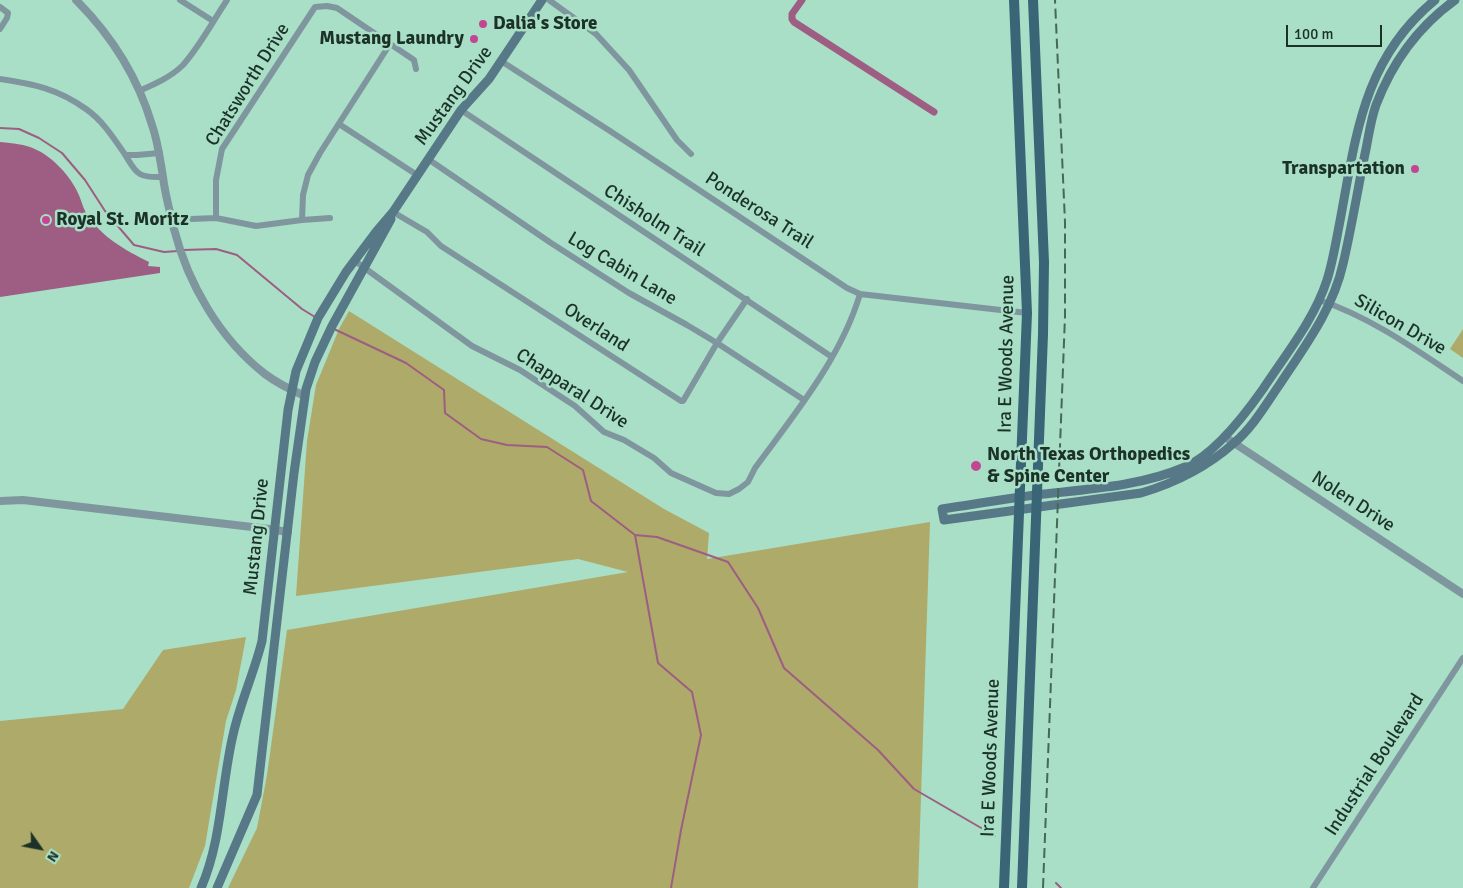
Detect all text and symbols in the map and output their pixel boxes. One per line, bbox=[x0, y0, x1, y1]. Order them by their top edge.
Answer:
place label: Dalia's Store bbox=[493, 13, 597, 35]
scale bar bbox=[1288, 15, 1384, 47]
marker: Dalia's Store bbox=[477, 18, 489, 30]
street label: Chatsworth Drive bbox=[201, 19, 295, 151]
text: 100 m bbox=[1294, 25, 1334, 43]
place label: Mustang Laundry bbox=[319, 28, 464, 50]
marker: Mustang Laundry bbox=[468, 33, 480, 45]
street label: Mustang Drive bbox=[410, 42, 498, 150]
place label: Transpartation bbox=[1282, 158, 1405, 180]
marker: Transpartation bbox=[1409, 163, 1421, 175]
street label: Ponderosa Trail bbox=[701, 168, 817, 254]
street label: Chisholm Trail bbox=[599, 180, 709, 262]
place label: Royal St. Moritz bbox=[56, 209, 189, 231]
marker: Royal St. Moritz bbox=[40, 214, 52, 226]
street label: Log Cabin Lane bbox=[563, 227, 681, 311]
street label: Ira E Woods Avenue bbox=[994, 275, 1020, 433]
street label: Silicon Drive bbox=[1350, 290, 1450, 360]
street label: Overland bbox=[559, 299, 633, 357]
street label: Chapparal Drive bbox=[511, 344, 633, 434]
place label: North Texas Orthopedics & Spine Center bbox=[987, 444, 1190, 488]
marker: North Texas Orthopedics & Spine Center bbox=[969, 459, 983, 473]
street label: Nolen Drive bbox=[1307, 467, 1399, 537]
street label: Mustang Drive bbox=[240, 477, 274, 597]
street label: Ira E Woods Avenue bbox=[977, 678, 1005, 838]
street label: Industrial Boulevard bbox=[1321, 690, 1429, 840]
north arrow bbox=[15, 823, 65, 873]
text: N bbox=[43, 848, 63, 865]

